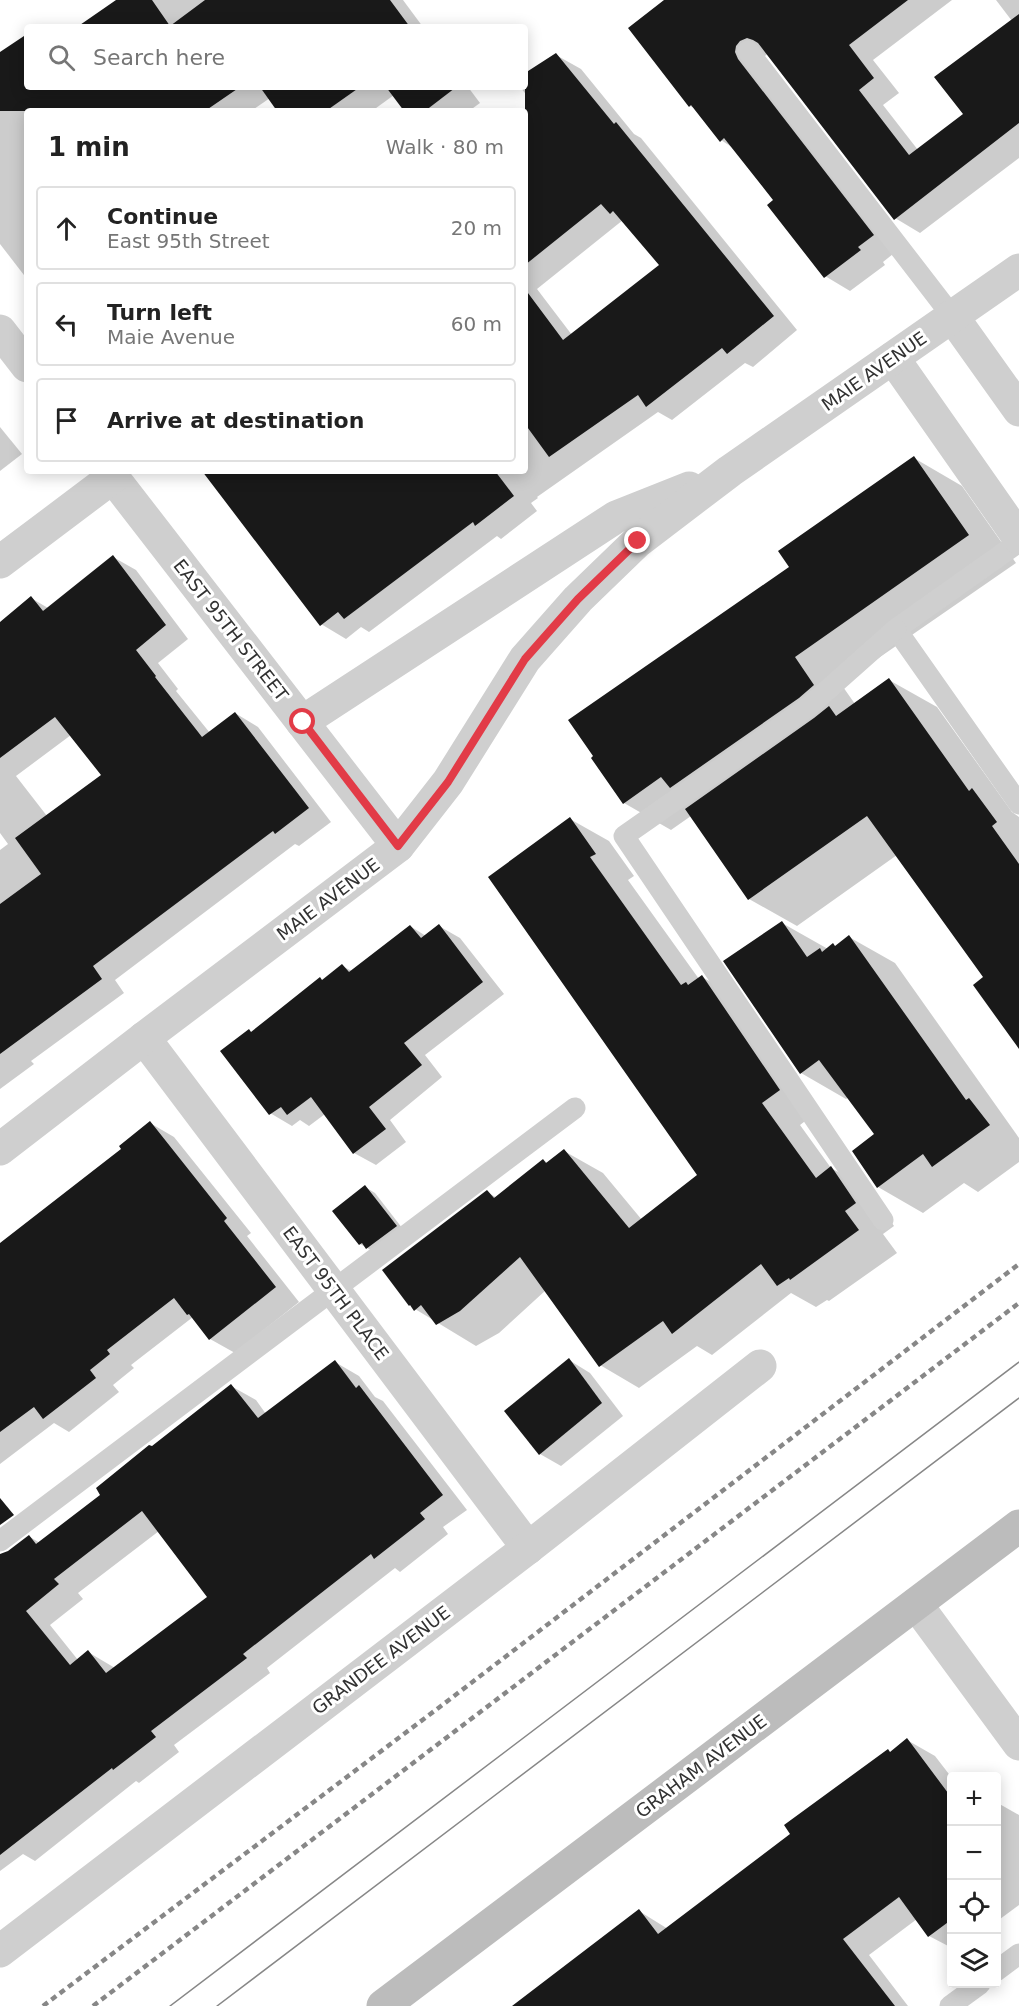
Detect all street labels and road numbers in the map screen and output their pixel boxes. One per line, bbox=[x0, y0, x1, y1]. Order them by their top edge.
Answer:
street label: MAIE AVENUE bbox=[818, 327, 930, 415]
street label: EAST 95TH STREET bbox=[169, 555, 293, 706]
street label: MAIE AVENUE bbox=[273, 854, 383, 944]
street label: EAST 95TH PLACE bbox=[279, 1222, 393, 1364]
street label: GRANDEE AVENUE bbox=[308, 1601, 454, 1719]
street label: GRAHAM AVENUE bbox=[632, 1710, 770, 1822]

